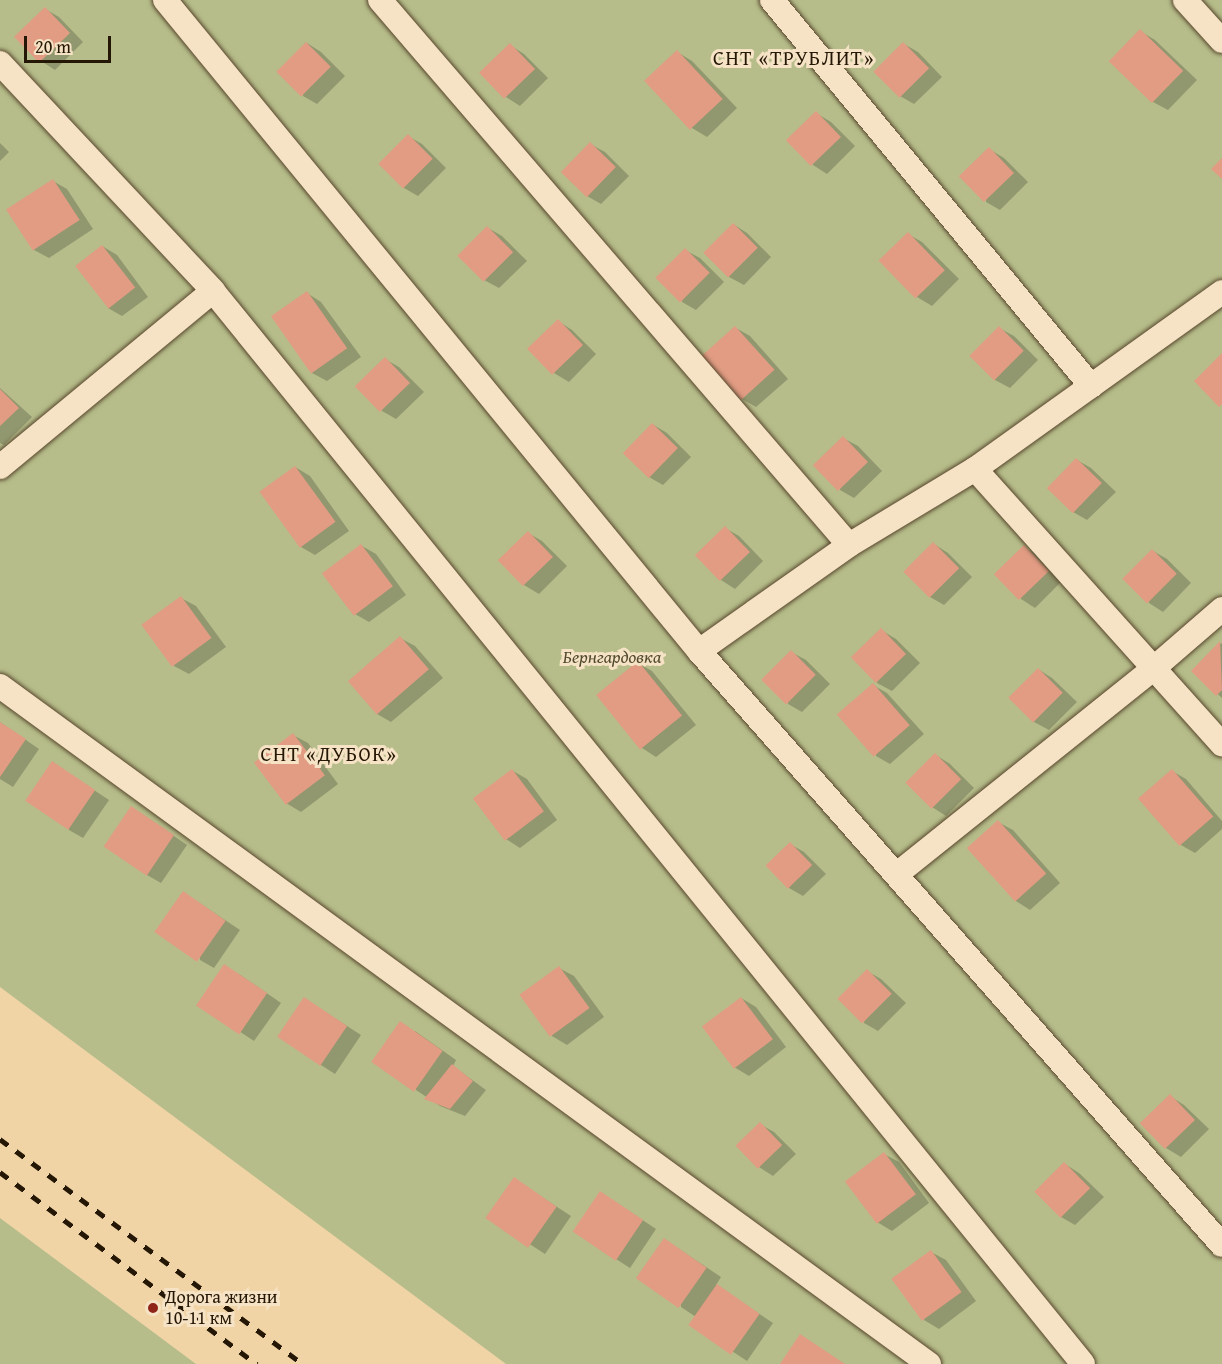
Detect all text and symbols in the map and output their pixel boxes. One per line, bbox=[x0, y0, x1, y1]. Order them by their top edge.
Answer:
scale bar bbox=[27, 24, 114, 62]
text: 20 m bbox=[35, 33, 71, 60]
district label: СНТ «ТРУБЛИТ» bbox=[713, 45, 875, 69]
park label: Бернгардовка bbox=[563, 646, 661, 668]
district label: СНТ «ДУБОК» bbox=[261, 741, 397, 765]
place label: Дорога жизни 10-11 км bbox=[165, 1287, 278, 1330]
marker: Дорога жизни 10-11 км bbox=[146, 1301, 160, 1315]

